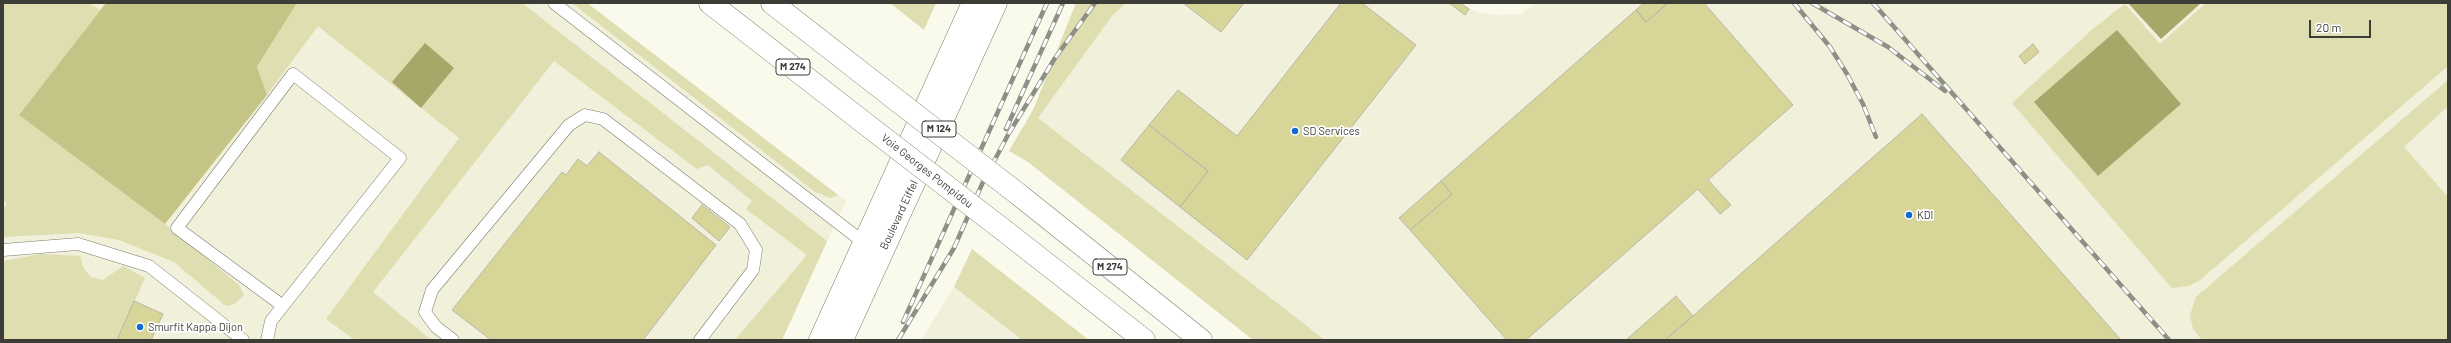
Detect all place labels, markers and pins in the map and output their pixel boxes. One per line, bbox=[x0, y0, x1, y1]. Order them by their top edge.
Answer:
place label: SD Services bbox=[1303, 124, 1360, 138]
marker: SD Services bbox=[1290, 126, 1300, 136]
place label: KDI bbox=[1917, 208, 1933, 222]
marker: KDI bbox=[1904, 210, 1914, 220]
place label: Smurfit Kappa Dijon bbox=[148, 320, 243, 334]
marker: Smurfit Kappa Dijon bbox=[135, 322, 145, 332]

